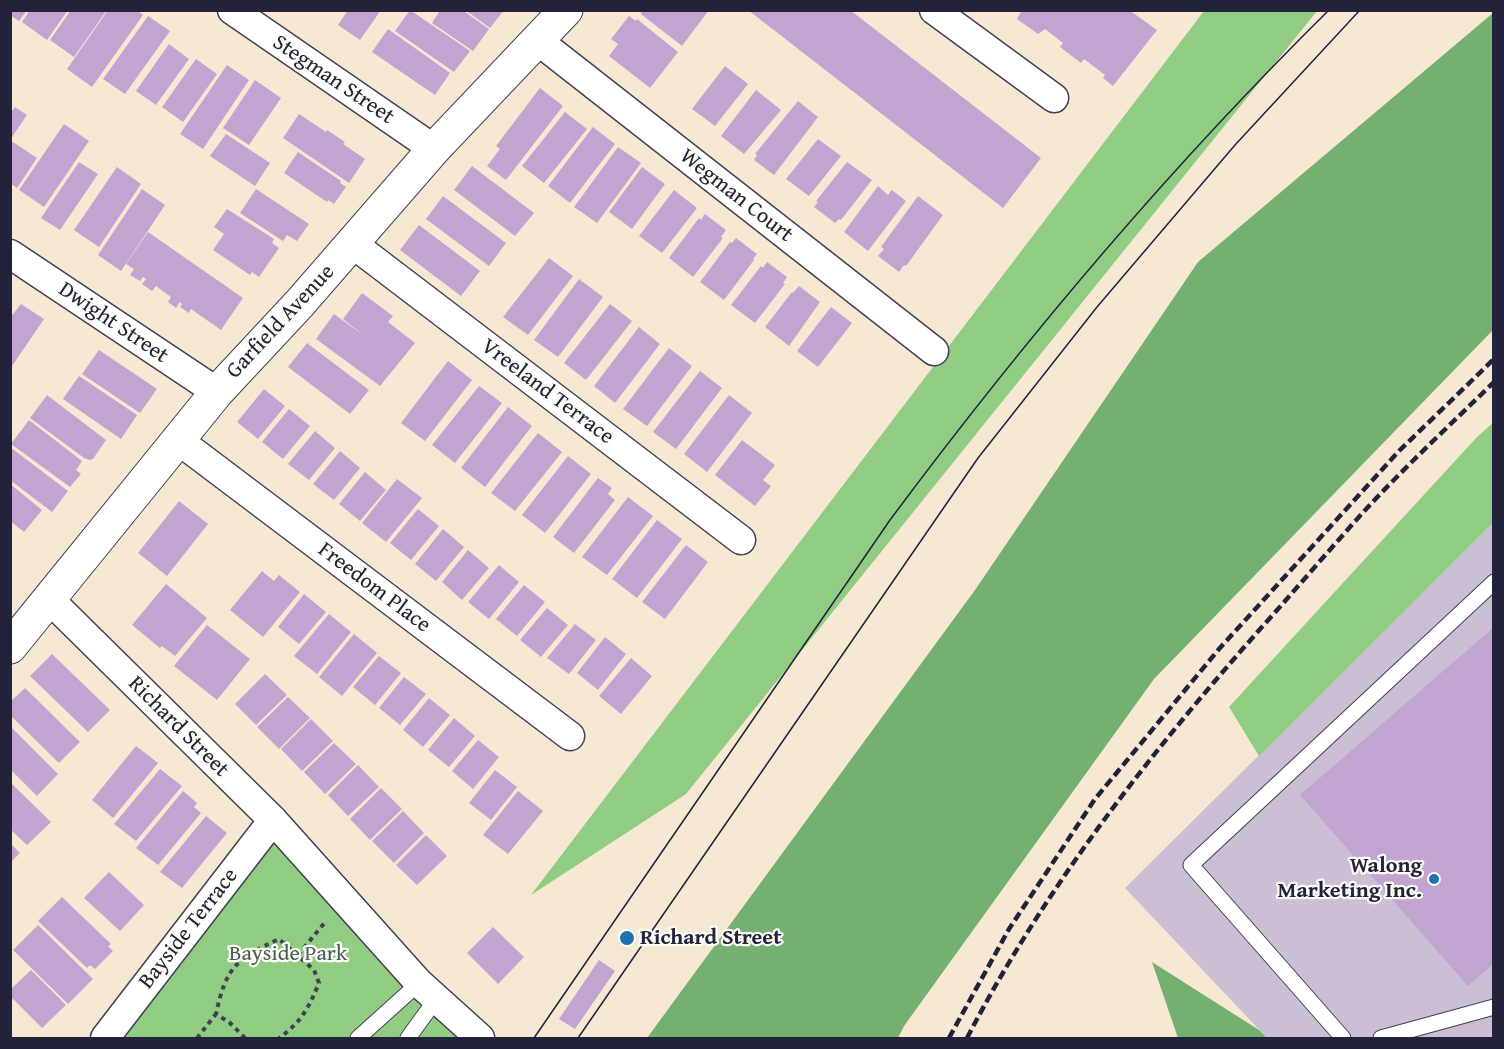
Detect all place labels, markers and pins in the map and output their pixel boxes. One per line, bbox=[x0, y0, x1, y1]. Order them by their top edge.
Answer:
place label: Walong Marketing Inc. bbox=[1277, 853, 1422, 904]
marker: Walong Marketing Inc. bbox=[1427, 872, 1441, 886]
place label: Richard Street bbox=[640, 925, 781, 951]
marker: Richard Street bbox=[618, 929, 636, 947]

